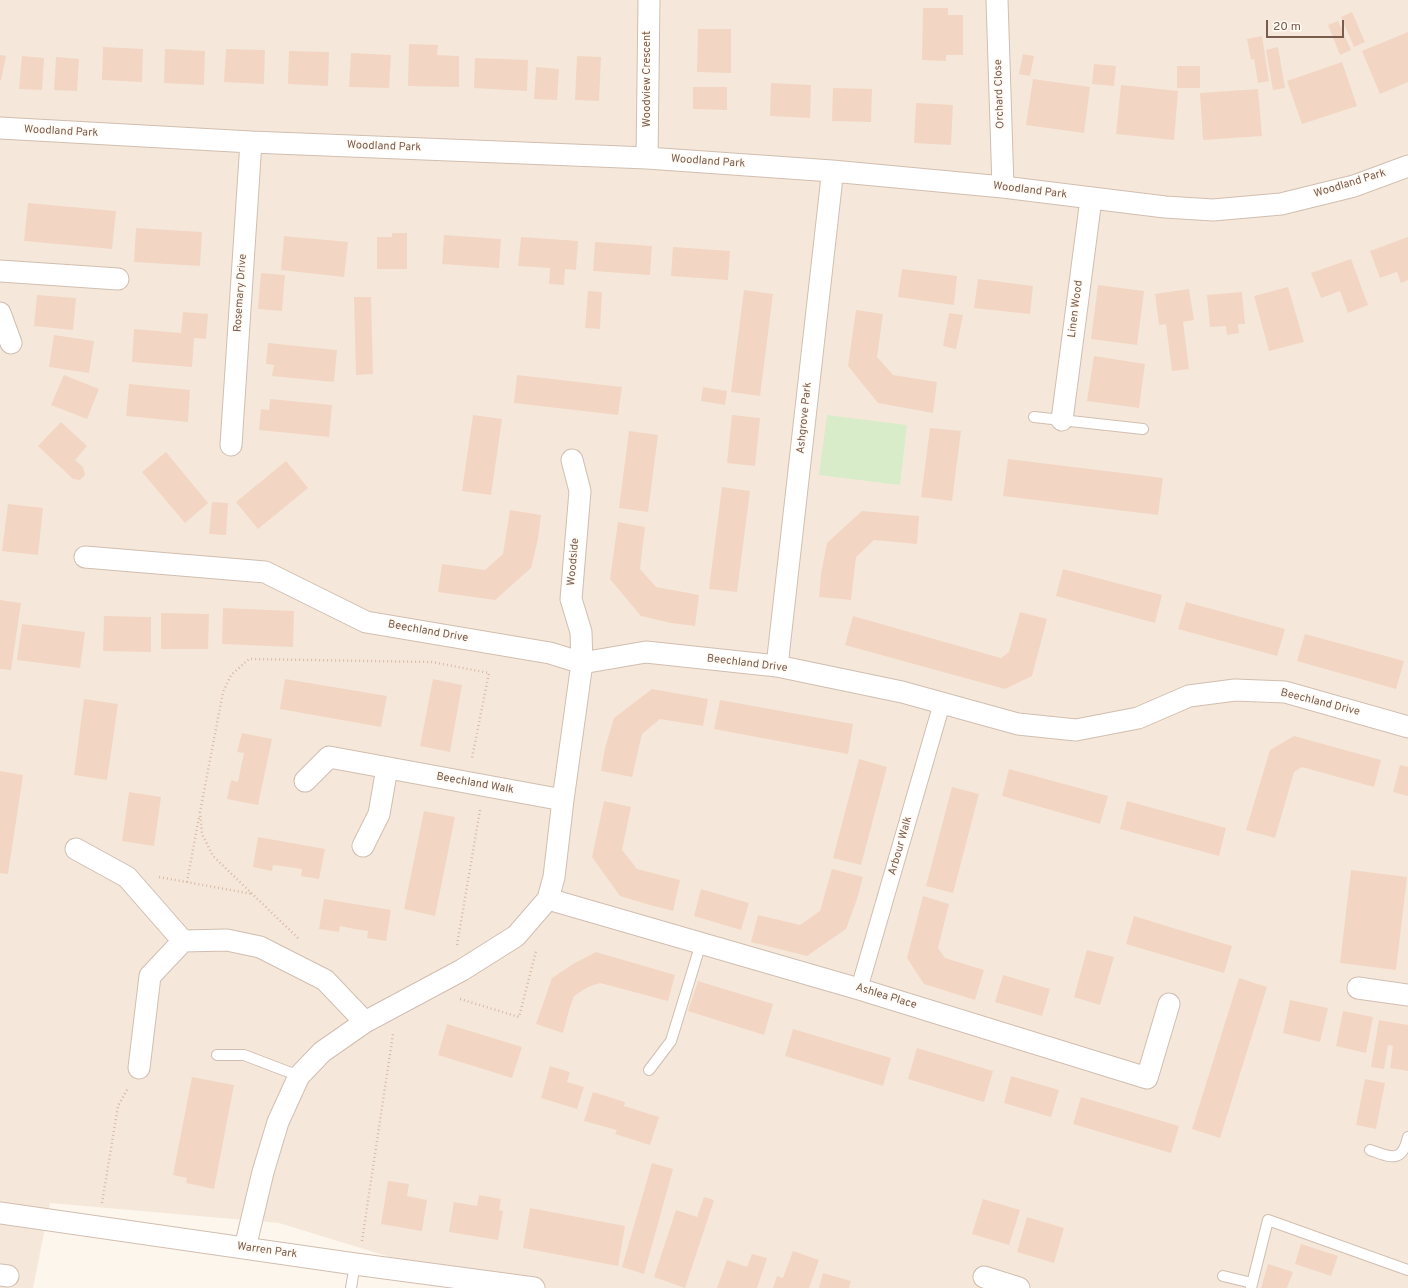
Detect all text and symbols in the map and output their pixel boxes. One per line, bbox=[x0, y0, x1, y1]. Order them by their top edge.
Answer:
scale bar bbox=[1268, 12, 1346, 38]
text: 20 m bbox=[1273, 19, 1301, 35]
street label: Woodview Crescent bbox=[641, 31, 655, 127]
street label: Orchard Close bbox=[992, 59, 1008, 129]
street label: Woodland Park bbox=[23, 123, 99, 141]
street label: Woodland Park bbox=[347, 139, 421, 155]
street label: Woodland Park bbox=[670, 153, 746, 171]
street label: Woodland Park bbox=[1312, 167, 1388, 201]
street label: Woodland Park bbox=[992, 180, 1068, 202]
street label: Rosemary Drive bbox=[232, 253, 250, 333]
street label: Linen Wood bbox=[1066, 279, 1086, 339]
street label: Ashgrove Park bbox=[795, 381, 815, 455]
street label: Woodside bbox=[565, 538, 583, 586]
street label: Beechland Drive bbox=[387, 618, 469, 646]
street label: Beechland Drive bbox=[706, 652, 788, 676]
street label: Beechland Drive bbox=[1279, 687, 1361, 719]
street label: Beechland Walk bbox=[435, 771, 515, 797]
street label: Arbour Walk bbox=[886, 815, 916, 877]
street label: Ashlea Place bbox=[854, 981, 918, 1013]
street label: Warren Park bbox=[236, 1240, 298, 1262]

